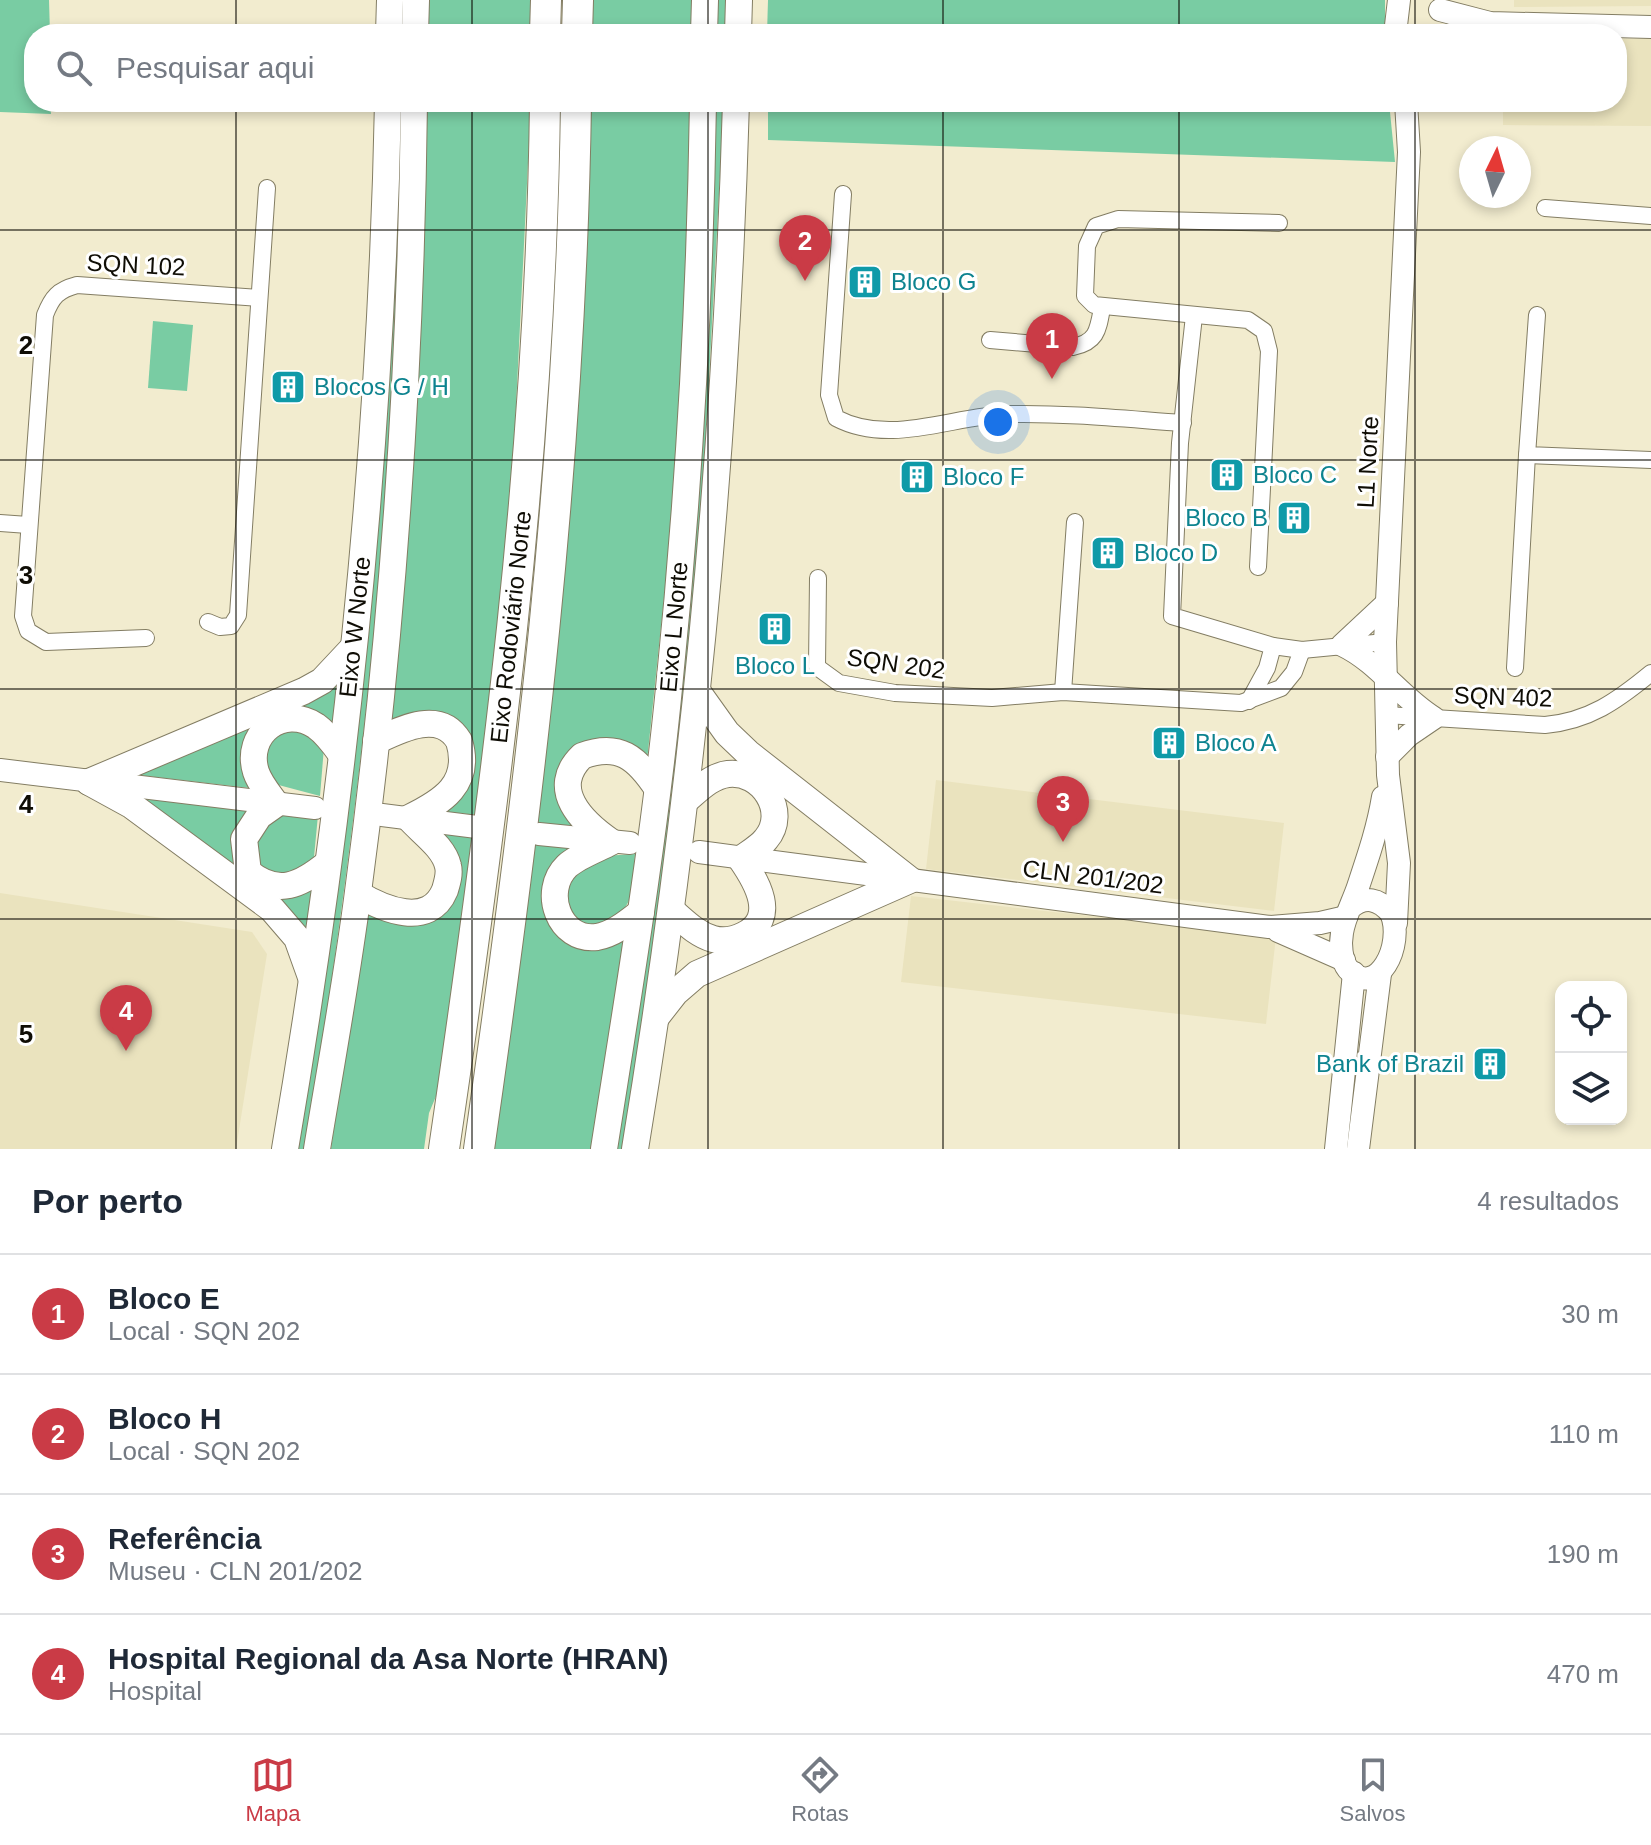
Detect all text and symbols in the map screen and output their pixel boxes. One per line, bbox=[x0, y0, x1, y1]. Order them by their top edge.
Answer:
search box bbox=[24, 24, 1627, 112]
icon: search bbox=[52, 46, 96, 90]
text: Pesquisar aqui bbox=[116, 51, 314, 84]
north arrow bbox=[1459, 136, 1531, 208]
pin: 2 bbox=[779, 215, 831, 281]
street label: SQN 102 bbox=[86, 248, 186, 281]
building icon: Bloco G bbox=[846, 263, 884, 301]
place label: Bloco G bbox=[891, 268, 976, 295]
pin: 1 bbox=[1026, 313, 1078, 379]
text: 2 bbox=[19, 330, 33, 360]
building icon: Blocos G / H bbox=[269, 368, 307, 406]
place label: Blocos G / H bbox=[314, 373, 449, 400]
your location bbox=[978, 402, 1018, 442]
street label: L1 Norte bbox=[1352, 415, 1383, 509]
building icon: Bloco C bbox=[1208, 456, 1246, 494]
building icon: Bloco F bbox=[898, 458, 936, 496]
place label: Bloco C bbox=[1253, 461, 1337, 488]
place label: Bloco F bbox=[943, 463, 1024, 490]
building icon: Bloco B bbox=[1275, 499, 1313, 537]
place label: Bloco B bbox=[1185, 504, 1268, 531]
street label: Eixo Rodoviário Norte bbox=[485, 509, 536, 744]
building icon: Bloco D bbox=[1089, 534, 1127, 572]
place label: Bloco D bbox=[1134, 539, 1218, 566]
street label: Eixo W Norte bbox=[334, 555, 375, 699]
text: 3 bbox=[19, 560, 33, 590]
street label: Eixo L Norte bbox=[654, 560, 693, 693]
building icon: Bloco L bbox=[756, 610, 794, 648]
street label: SQN 202 bbox=[845, 643, 947, 684]
place label: Bloco L bbox=[735, 652, 815, 679]
street label: SQN 402 bbox=[1453, 681, 1553, 712]
building icon: Bloco A bbox=[1150, 724, 1188, 762]
place label: Bloco A bbox=[1195, 729, 1276, 756]
pin: 3 bbox=[1037, 776, 1089, 842]
text: 4 bbox=[19, 789, 34, 819]
street label: CLN 201/202 bbox=[1021, 854, 1165, 899]
map controls bbox=[1555, 981, 1627, 1125]
button: locate bbox=[1555, 981, 1627, 1053]
pin: 4 bbox=[100, 985, 152, 1051]
text: 5 bbox=[19, 1019, 33, 1049]
building icon: Bank of Brazil bbox=[1471, 1045, 1509, 1083]
place label: Bank of Brazil bbox=[1316, 1050, 1464, 1077]
button: layers bbox=[1555, 1053, 1627, 1125]
text: Por perto bbox=[32, 1182, 183, 1220]
text: 4 resultados bbox=[1477, 1186, 1619, 1216]
text: Bloco E bbox=[108, 1282, 220, 1315]
text: 1 bbox=[51, 1299, 65, 1329]
text: 30 m bbox=[1561, 1299, 1619, 1329]
text: Local · SQN 202 bbox=[108, 1316, 300, 1346]
text: Bloco H bbox=[108, 1402, 221, 1435]
text: 2 bbox=[51, 1419, 65, 1449]
text: 110 m bbox=[1549, 1419, 1619, 1449]
text: Local · SQN 202 bbox=[108, 1436, 300, 1466]
text: Referência bbox=[108, 1522, 261, 1555]
text: 3 bbox=[51, 1539, 65, 1569]
text: 190 m bbox=[1547, 1539, 1619, 1569]
text: Museu · CLN 201/202 bbox=[108, 1556, 362, 1586]
text: Hospital Regional da Asa Norte (HRAN) bbox=[108, 1642, 669, 1675]
text: 4 bbox=[51, 1659, 65, 1689]
text: 470 m bbox=[1547, 1659, 1619, 1689]
text: Hospital bbox=[108, 1676, 202, 1706]
tab: Mapa bbox=[245, 1753, 300, 1827]
tab: Rotas bbox=[791, 1753, 849, 1827]
tab: Salvos bbox=[1340, 1753, 1406, 1827]

